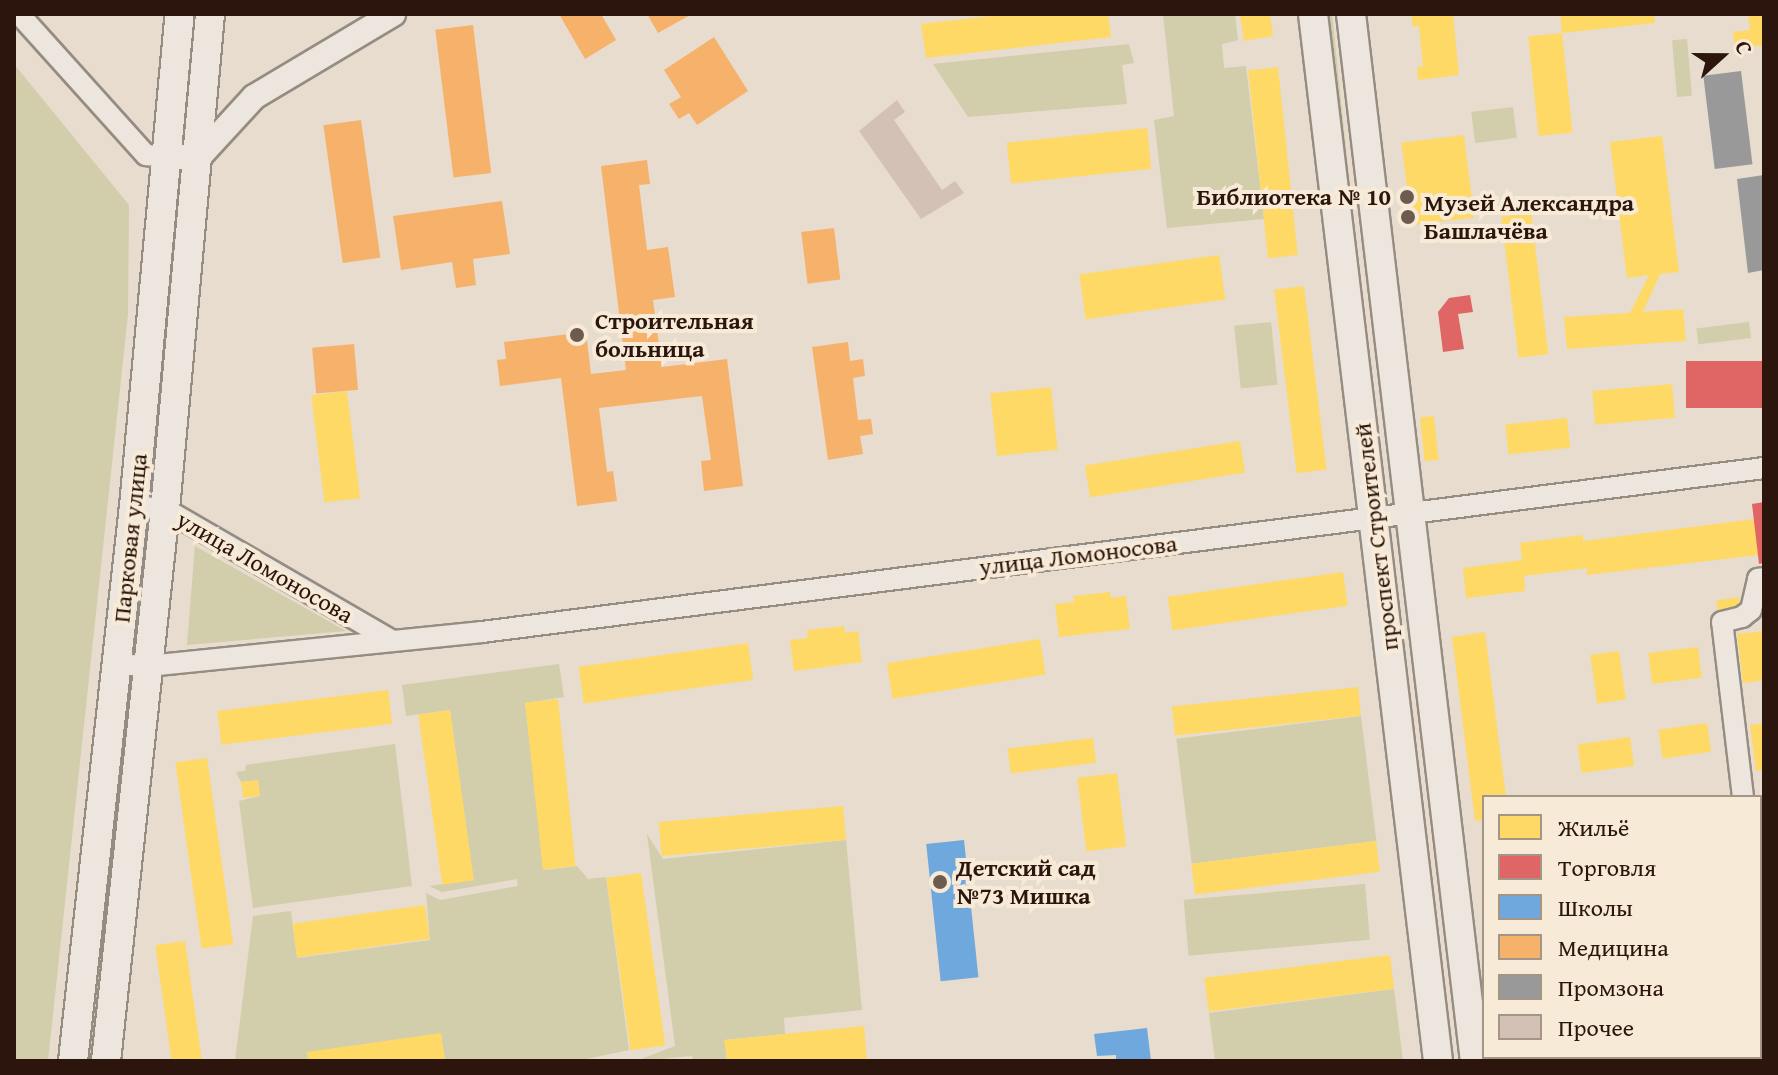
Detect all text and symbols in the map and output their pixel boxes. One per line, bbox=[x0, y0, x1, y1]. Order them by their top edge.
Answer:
north arrow bbox=[1682, 16, 1762, 96]
text: С bbox=[1727, 36, 1762, 59]
place label: Библиотека № 10 bbox=[1196, 183, 1391, 211]
marker: Библиотека № 10 bbox=[1398, 188, 1416, 206]
place label: Музей Александра Башлачёва bbox=[1424, 189, 1634, 245]
marker: Музей Александра Башлачёва bbox=[1399, 208, 1417, 226]
place label: Строительная больница bbox=[595, 307, 754, 363]
marker: Строительная больница bbox=[566, 324, 588, 346]
street label: проспект Строителей bbox=[1348, 421, 1404, 653]
street label: Парковая улица bbox=[107, 452, 153, 624]
street label: улица Ломоносова bbox=[172, 505, 358, 629]
street label: улица Ломоносова bbox=[977, 529, 1179, 581]
legend bbox=[1482, 795, 1762, 1059]
text: Жильё bbox=[1558, 810, 1629, 845]
text: Торговля bbox=[1558, 850, 1656, 885]
place label: Детский сад №73 Мишка bbox=[956, 854, 1096, 910]
marker: Детский сад №73 Мишка bbox=[931, 873, 949, 891]
text: Школы bbox=[1558, 890, 1633, 925]
text: Медицина bbox=[1558, 930, 1669, 965]
text: Промзона bbox=[1558, 970, 1664, 1005]
text: Прочее bbox=[1558, 1010, 1634, 1045]

